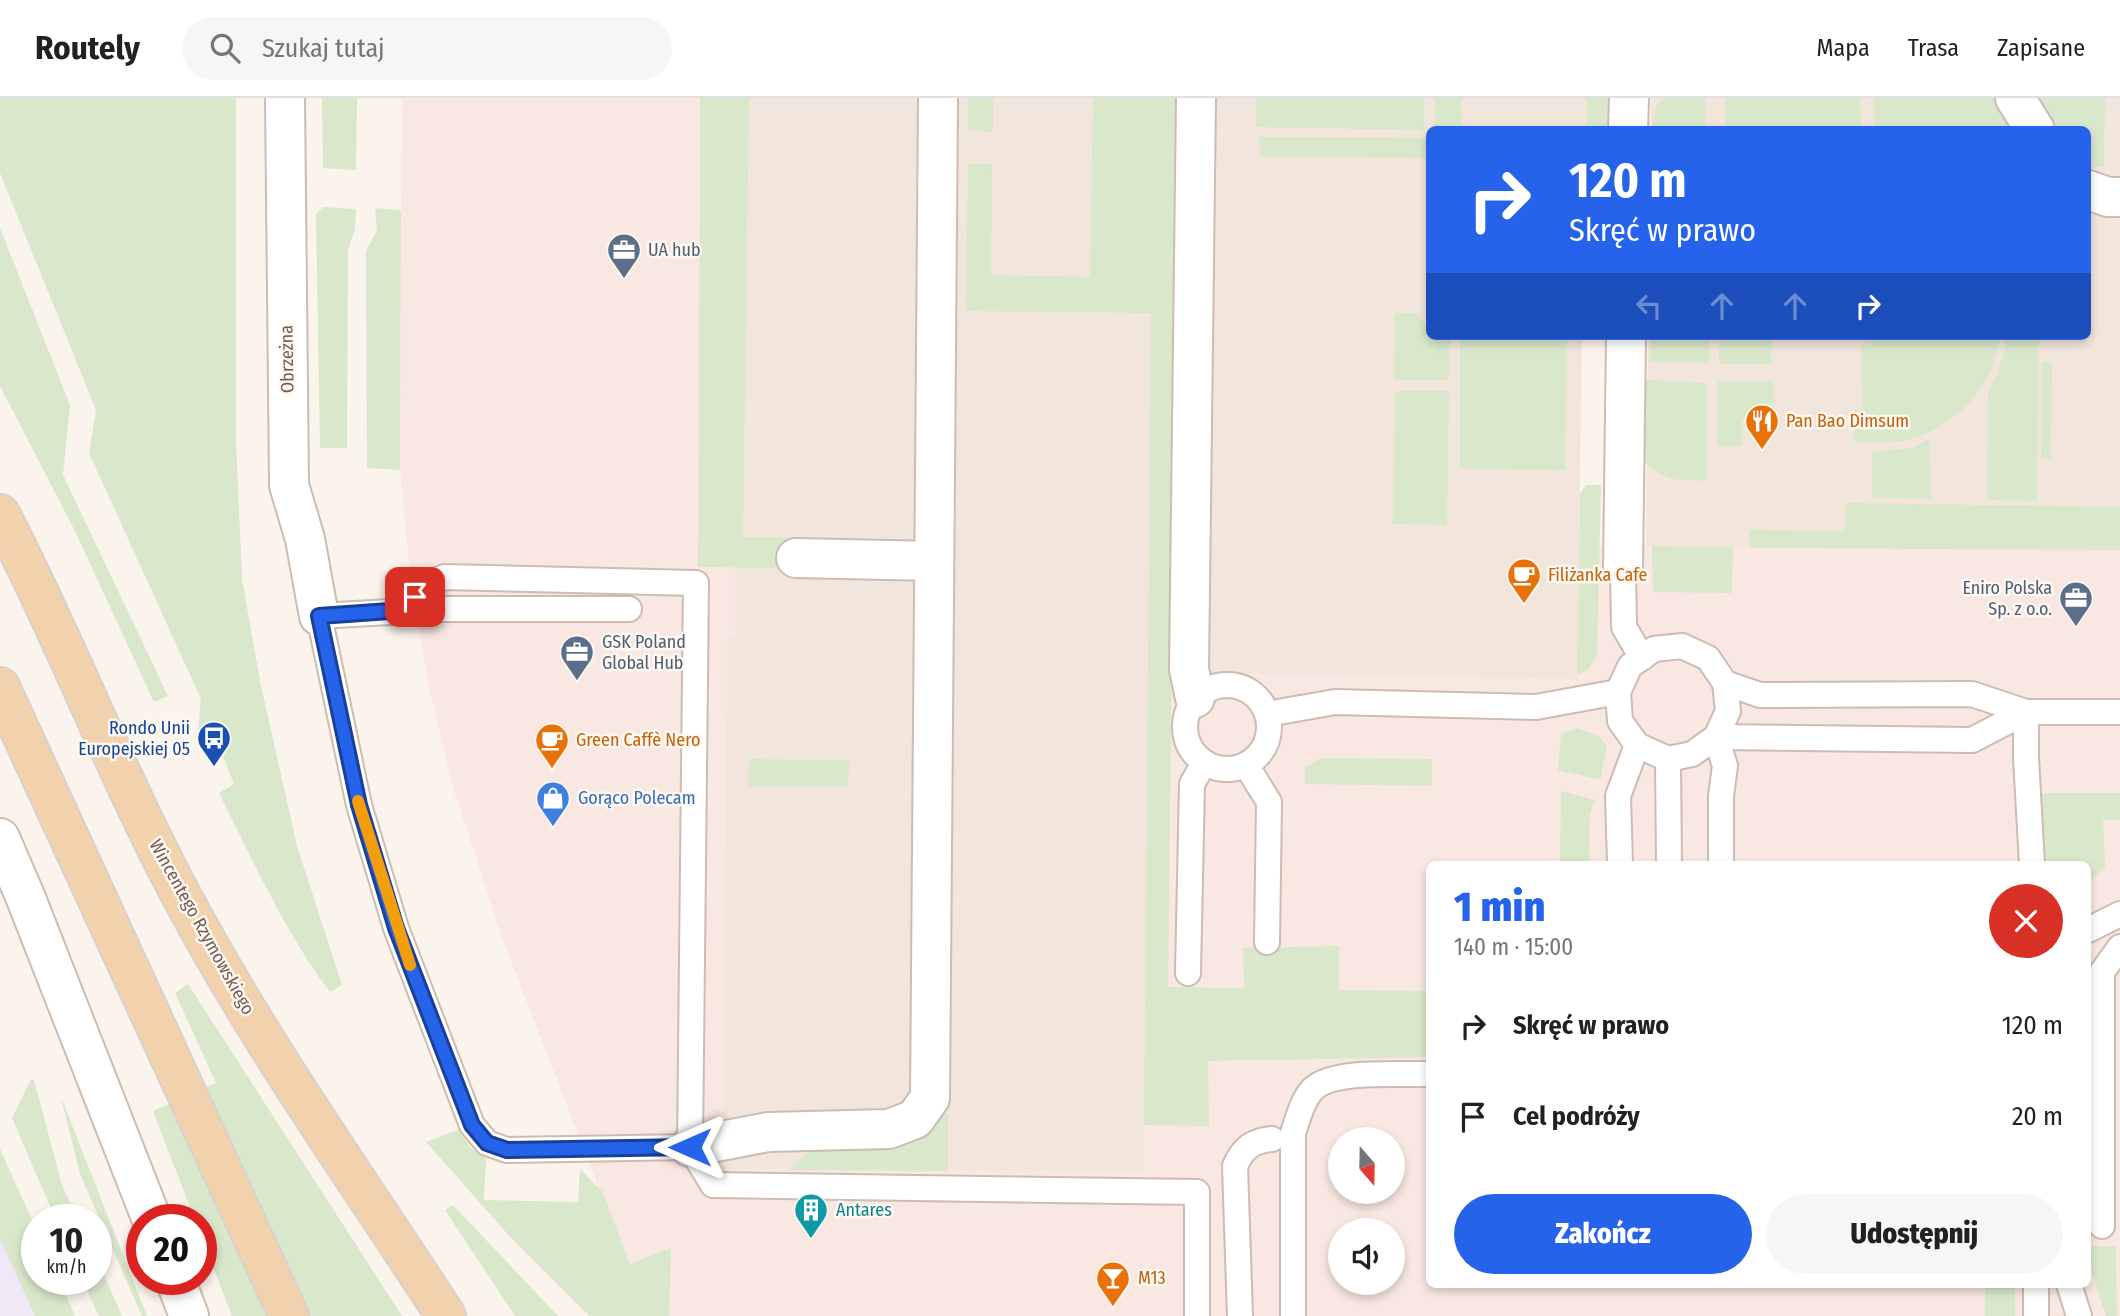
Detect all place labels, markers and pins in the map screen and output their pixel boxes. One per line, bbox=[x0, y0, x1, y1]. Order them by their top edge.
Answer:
office icon: UA hub bbox=[605, 231, 643, 280]
place label: UA hub bbox=[648, 239, 701, 261]
restaurant icon: Pan Bao Dimsum bbox=[1743, 402, 1781, 451]
place label: Pan Bao Dimsum bbox=[1786, 410, 1909, 432]
cafe icon: Filiżanka Cafe bbox=[1505, 556, 1543, 605]
place label: Filiżanka Cafe bbox=[1548, 564, 1648, 586]
pin bbox=[385, 567, 445, 627]
place label: Eniro Polska Sp. z o.o. bbox=[1963, 577, 2052, 620]
office icon: Eniro Polska Sp. z o.o. bbox=[2057, 579, 2095, 628]
place label: GSK Poland Global Hub bbox=[602, 631, 686, 674]
office icon: GSK Poland Global Hub bbox=[558, 633, 596, 682]
place label: Rondo Unii Europejskiej 05 bbox=[78, 717, 190, 760]
bus stop icon: Rondo Unii Europejskiej 05 bbox=[195, 719, 233, 768]
cafe icon: Green Caffè Nero bbox=[533, 721, 571, 770]
place label: Green Caffè Nero bbox=[576, 729, 700, 751]
shop icon: Gorąco Polecam bbox=[534, 779, 572, 828]
place label: Gorąco Polecam bbox=[578, 787, 695, 809]
building icon: Antares bbox=[792, 1191, 830, 1240]
place label: Antares bbox=[836, 1199, 892, 1221]
bar icon: M13 bbox=[1094, 1259, 1132, 1308]
place label: M13 bbox=[1138, 1267, 1166, 1289]

